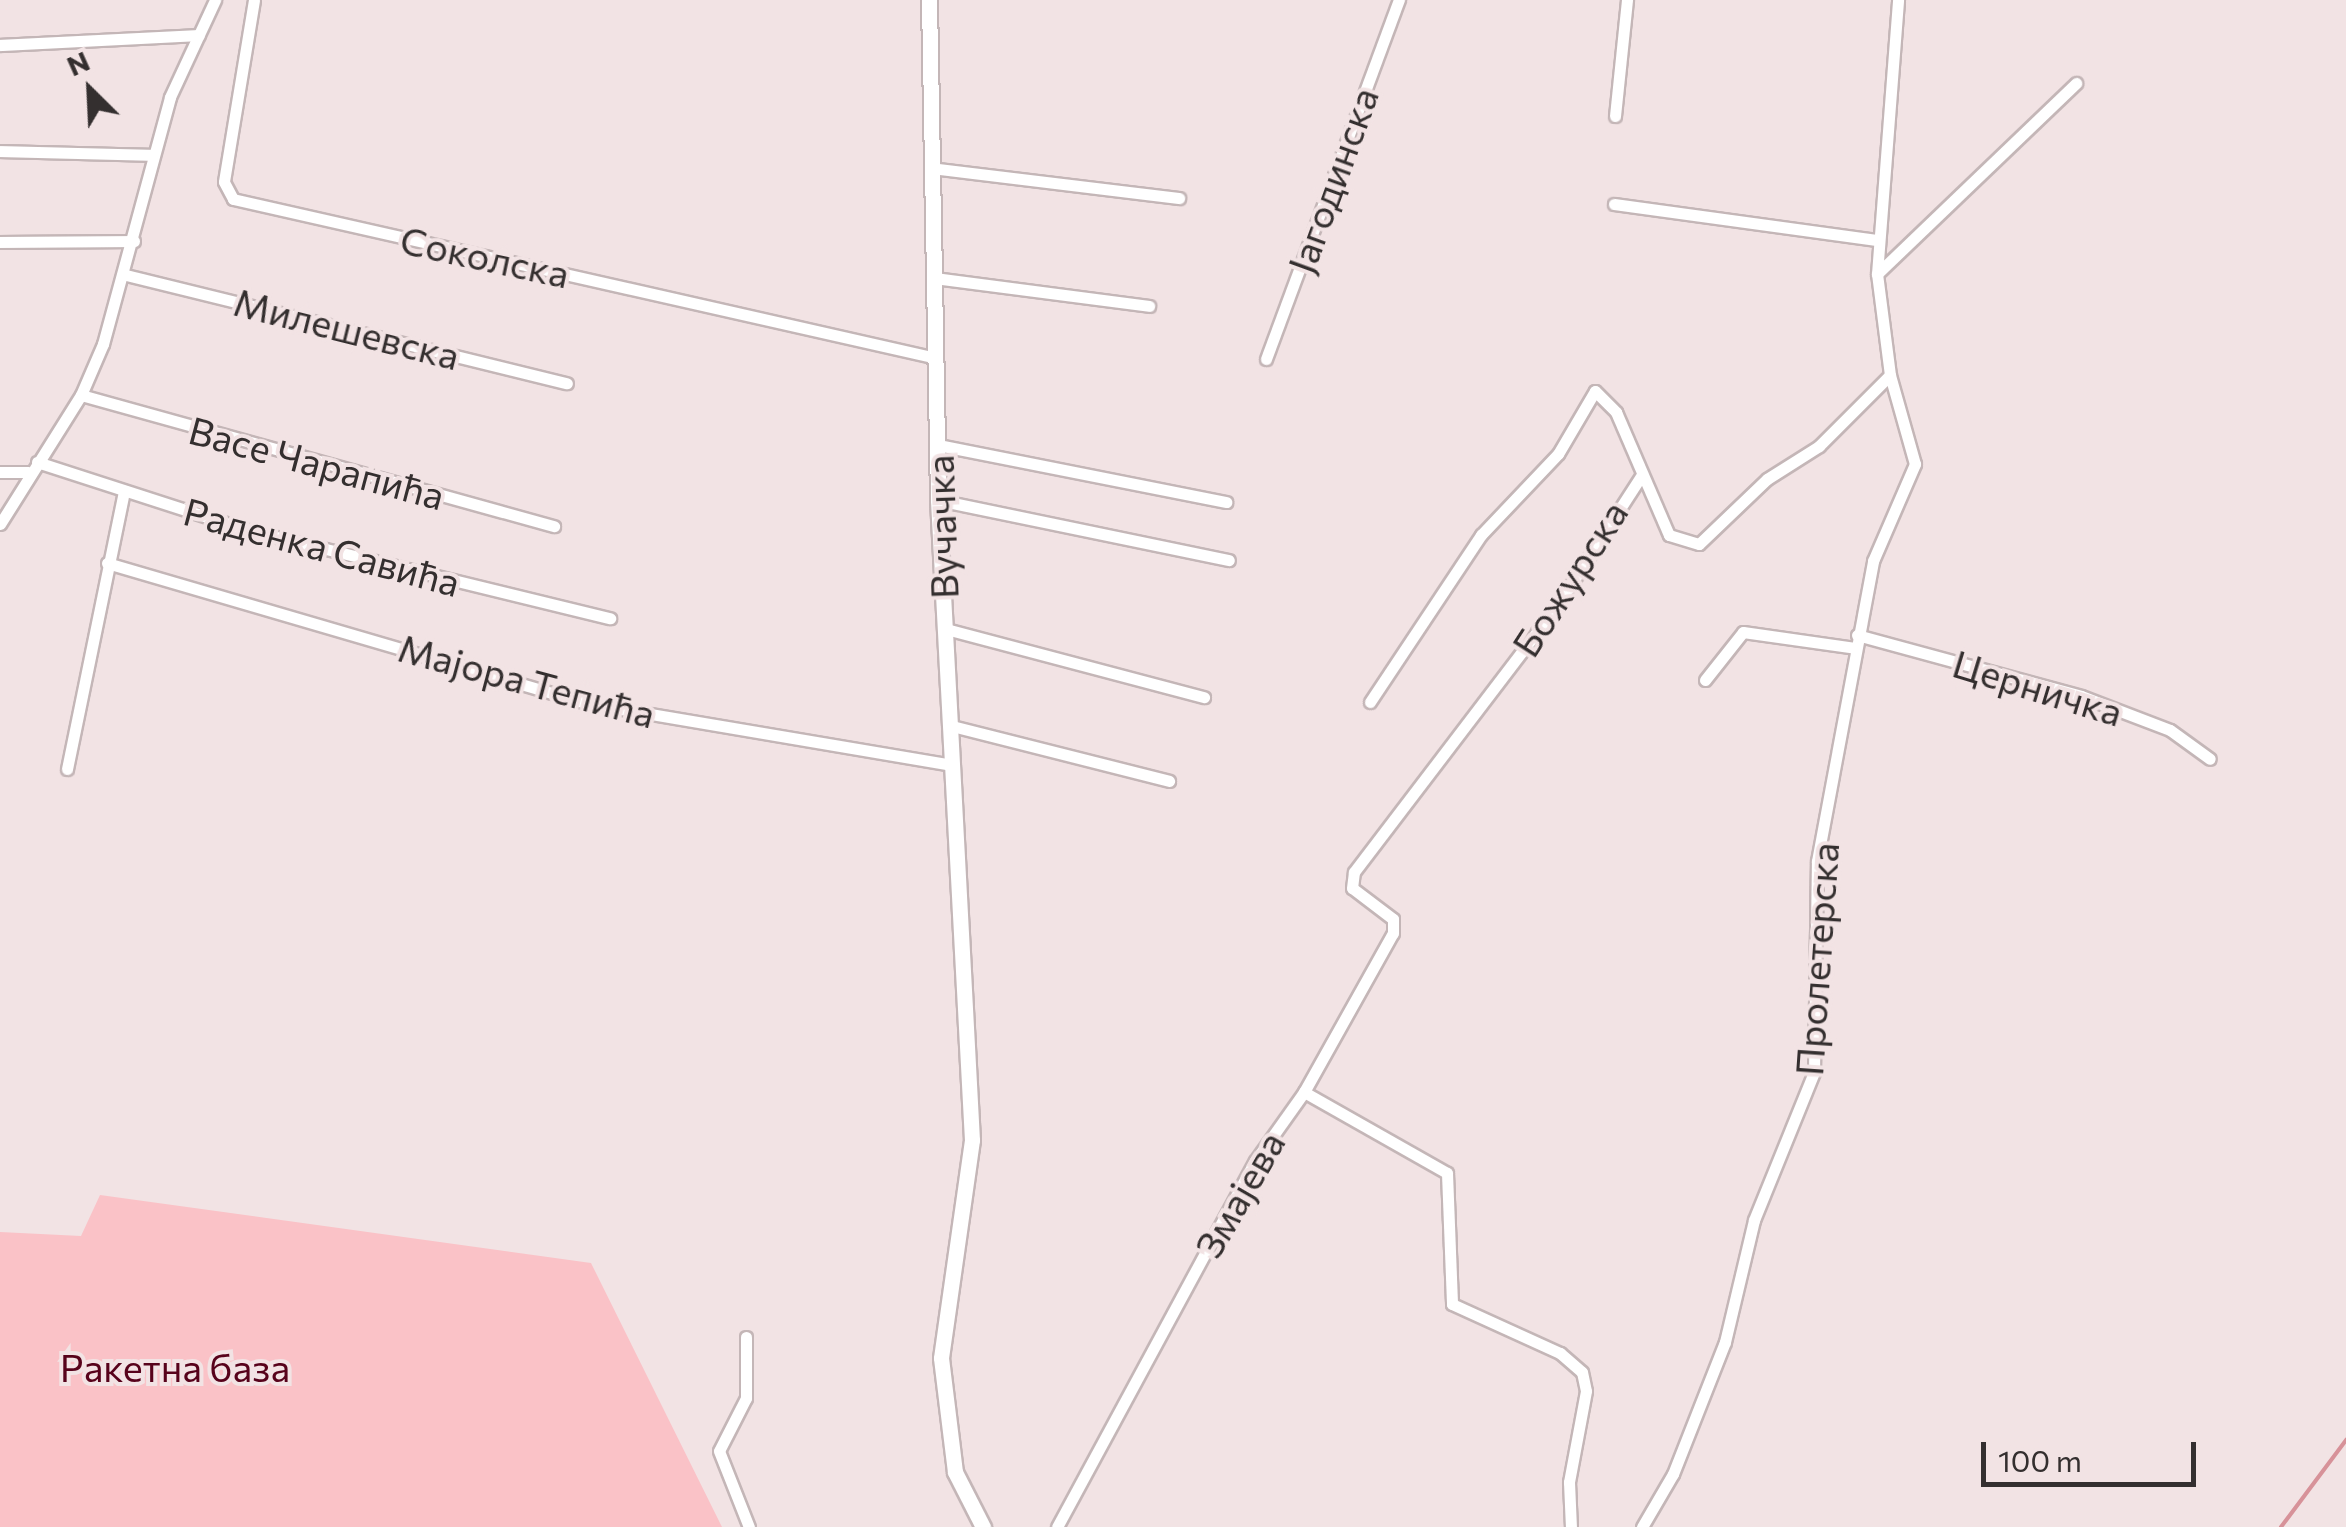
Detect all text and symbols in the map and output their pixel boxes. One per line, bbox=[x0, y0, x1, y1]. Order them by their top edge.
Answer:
north arrow bbox=[40, 40, 140, 140]
text: N bbox=[61, 43, 94, 82]
street label: Јагодинска bbox=[1277, 81, 1387, 279]
street label: Соколска bbox=[396, 216, 574, 296]
street label: Милешевска bbox=[230, 278, 464, 378]
street label: Васе Чарапића bbox=[184, 406, 450, 518]
street label: Вучачка bbox=[916, 454, 966, 600]
street label: Раденка Савића bbox=[179, 487, 465, 605]
street label: Божурска bbox=[1502, 492, 1636, 664]
street label: Мајора Тепића bbox=[394, 624, 660, 736]
street label: Церничка bbox=[1948, 640, 2128, 734]
street label: Пролетерска bbox=[1785, 841, 1847, 1077]
street label: Змајева bbox=[1185, 1123, 1293, 1265]
park label: Ракетна база bbox=[60, 1344, 290, 1390]
scale bar bbox=[1986, 1422, 2201, 1484]
text: 100 m bbox=[1998, 1441, 2082, 1478]

